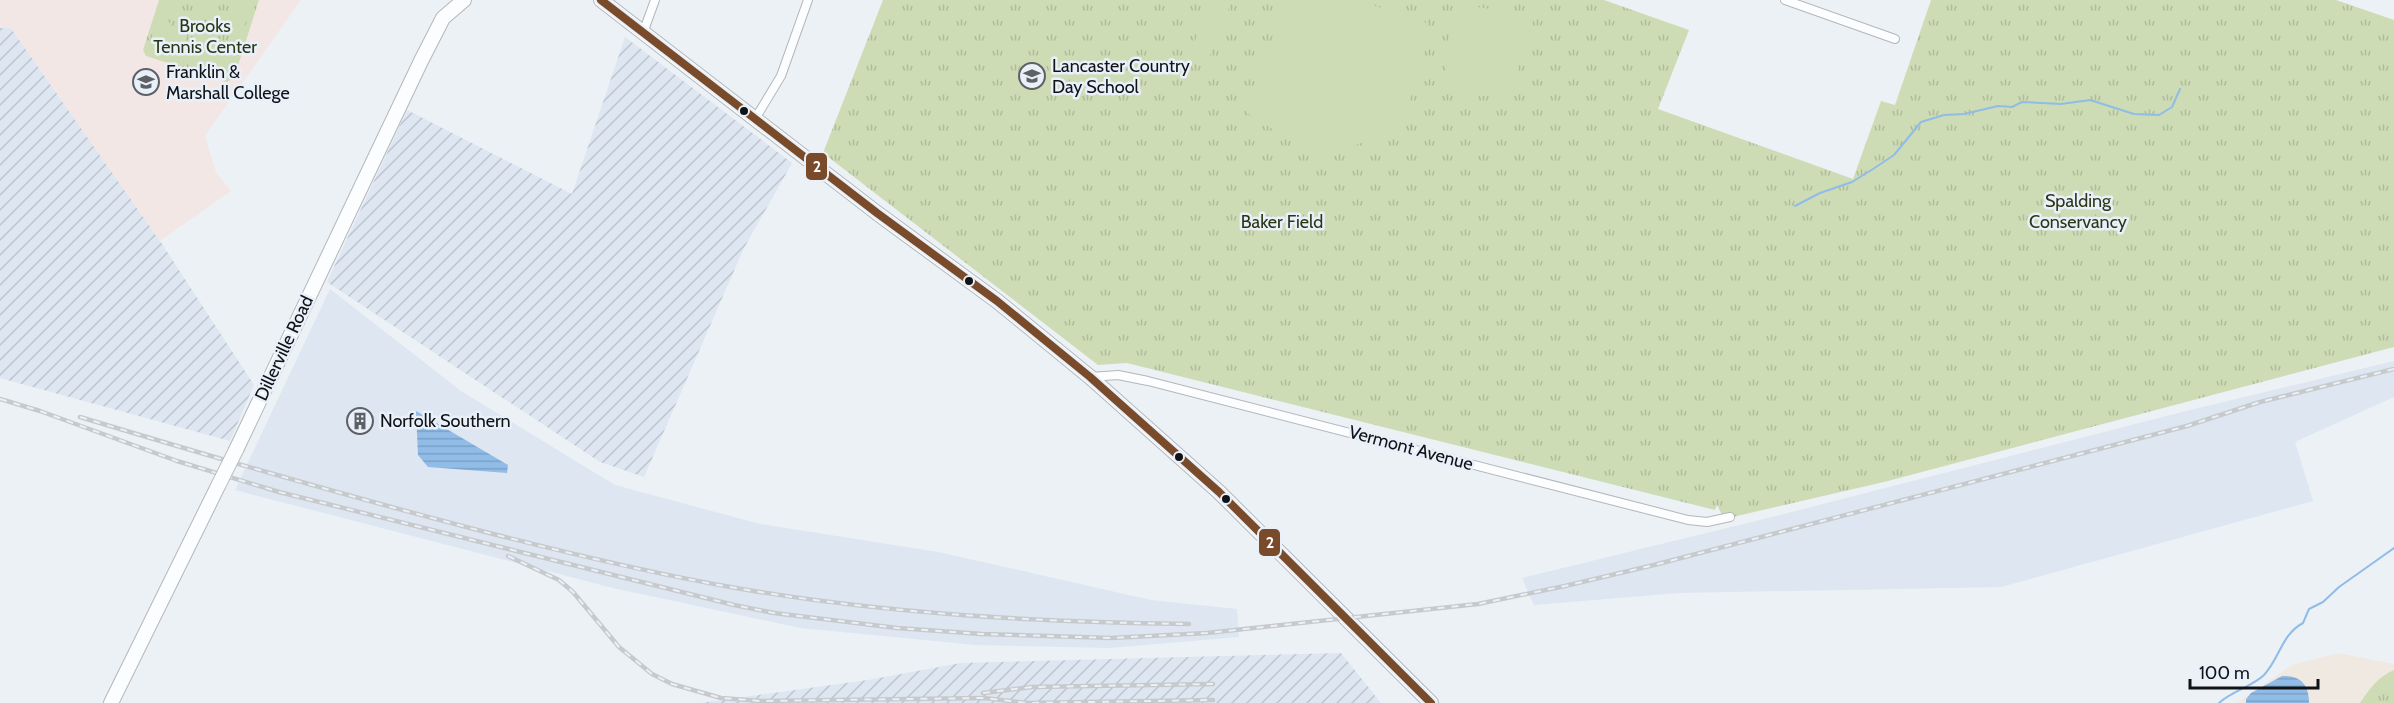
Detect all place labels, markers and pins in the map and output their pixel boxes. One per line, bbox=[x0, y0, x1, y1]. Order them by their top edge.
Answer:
place label: Lancaster Country Day School bbox=[1052, 55, 1190, 98]
place label: Franklin & Marshall College bbox=[166, 61, 290, 104]
school or university icon: Lancaster Country Day School bbox=[1017, 61, 1047, 91]
school or university icon: Franklin & Marshall College bbox=[131, 67, 161, 97]
unlabelled marker bbox=[738, 105, 750, 117]
unlabelled marker bbox=[963, 275, 975, 287]
building icon: Norfolk Southern bbox=[345, 406, 375, 436]
place label: Norfolk Southern bbox=[380, 410, 511, 432]
unlabelled marker bbox=[1173, 451, 1185, 463]
unlabelled marker bbox=[1220, 493, 1232, 505]

